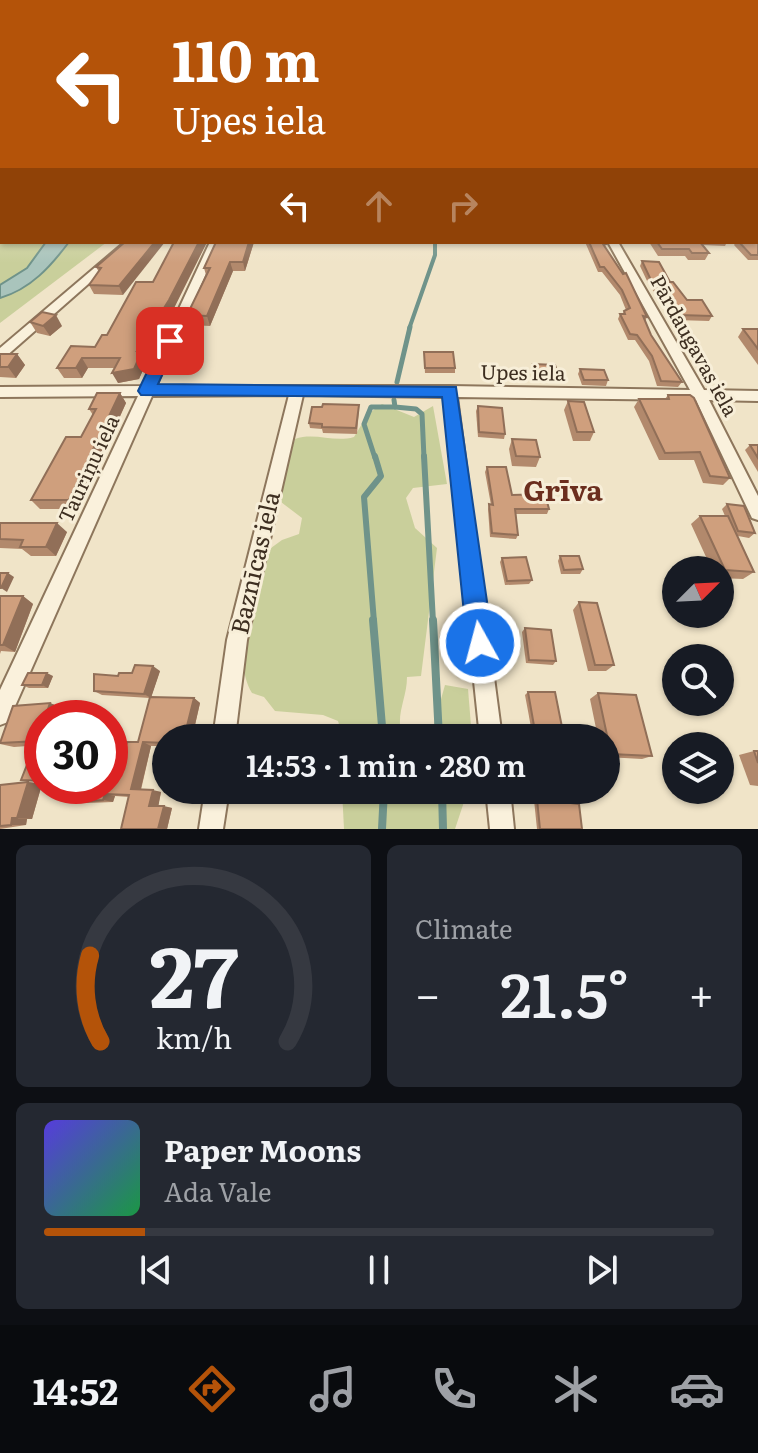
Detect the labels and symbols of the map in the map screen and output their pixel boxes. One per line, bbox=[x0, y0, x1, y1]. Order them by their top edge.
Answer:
street label: Pārdaugavas iela bbox=[644, 269, 747, 421]
pin bbox=[136, 307, 204, 375]
street label: Upes iela bbox=[480, 355, 566, 387]
street label: Tauriņu iela bbox=[49, 409, 125, 527]
district label: Grīva bbox=[523, 468, 603, 510]
street label: Baznīcas iela bbox=[220, 487, 287, 637]
north arrow bbox=[662, 556, 734, 628]
position arrow bbox=[438, 601, 522, 685]
speed limit sign: 30 bbox=[24, 700, 128, 804]

